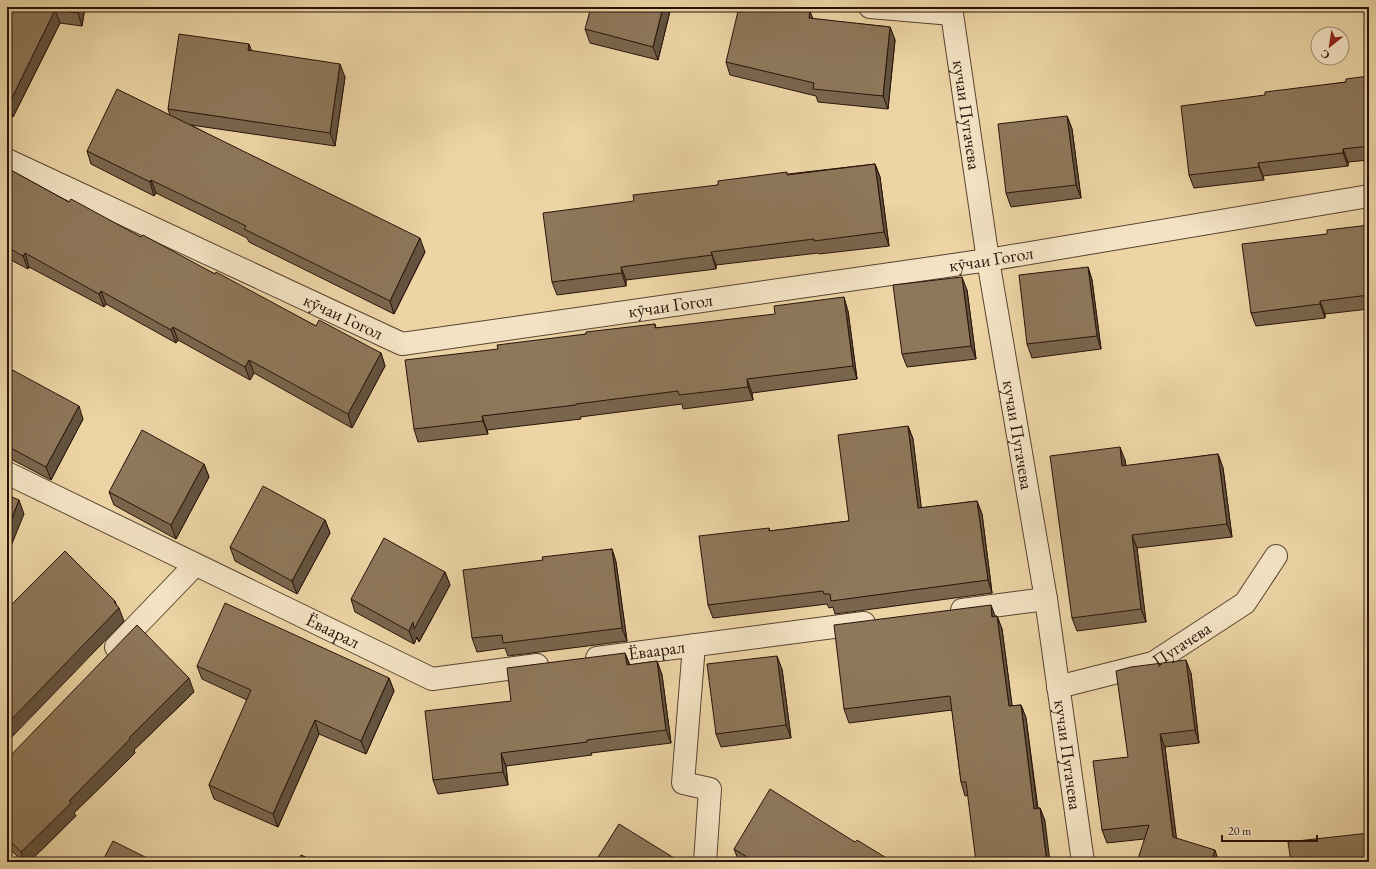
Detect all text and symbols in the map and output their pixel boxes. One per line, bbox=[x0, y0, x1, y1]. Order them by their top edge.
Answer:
north arrow bbox=[1310, 26, 1350, 66]
text: С bbox=[1318, 47, 1332, 63]
street label: кучаи Пугачева bbox=[948, 58, 987, 172]
street label: кӯчаи Гогол bbox=[947, 241, 1035, 276]
street label: кӯчаи Гогол bbox=[300, 288, 387, 345]
street label: кӯчаи Гогол bbox=[627, 288, 714, 322]
street label: кучаи Пугачева bbox=[998, 378, 1039, 492]
street label: Ёваарал bbox=[302, 608, 364, 653]
street label: Пугачева bbox=[1147, 616, 1216, 672]
street label: Ёваарал bbox=[627, 635, 687, 665]
street label: кучаи Пугачева bbox=[1049, 698, 1088, 812]
scale bar bbox=[1222, 817, 1317, 843]
text: 20 m bbox=[1228, 823, 1252, 839]

